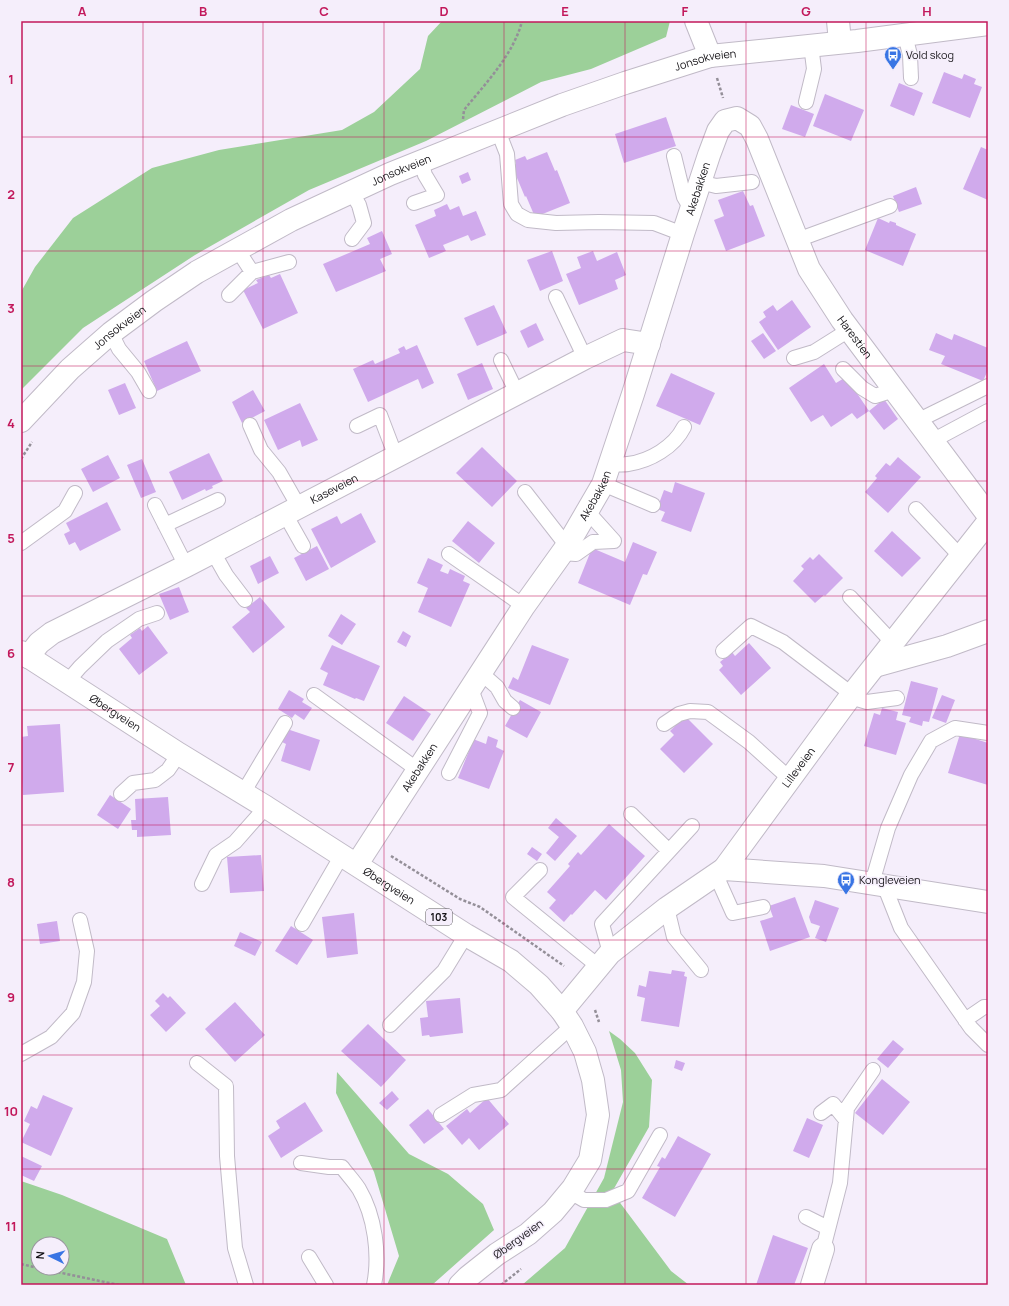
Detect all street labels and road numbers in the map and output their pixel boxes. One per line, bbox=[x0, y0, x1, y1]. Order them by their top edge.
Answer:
street label: Jonsokveien bbox=[672, 45, 737, 74]
street label: Jonsokveien bbox=[369, 150, 433, 189]
street label: Akebakken bbox=[682, 160, 713, 217]
street label: Jonsokveien bbox=[90, 302, 149, 352]
street label: Harestien bbox=[834, 313, 876, 361]
street label: Akebakken bbox=[575, 468, 614, 523]
street label: Kaseveien bbox=[307, 470, 360, 507]
street label: Øbergveien bbox=[87, 690, 144, 734]
street label: Akebakken bbox=[398, 740, 440, 794]
street label: Lilleveien bbox=[778, 744, 818, 790]
street label: Øbergveien bbox=[361, 863, 418, 907]
road number: 103 bbox=[426, 909, 452, 925]
street label: Øbergveien bbox=[490, 1215, 546, 1262]

